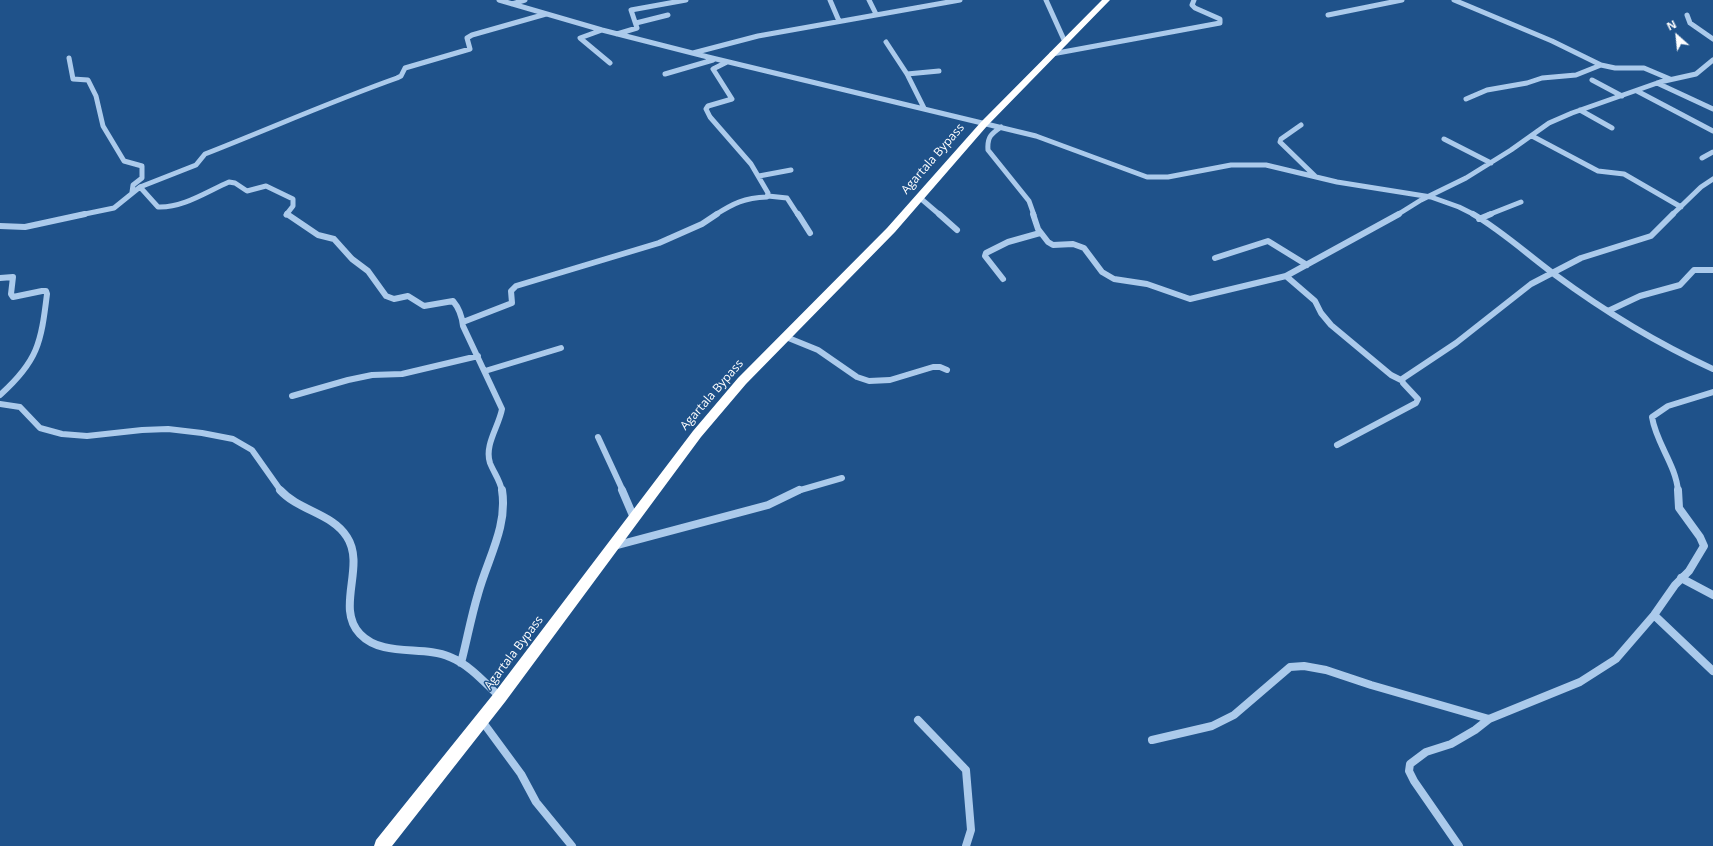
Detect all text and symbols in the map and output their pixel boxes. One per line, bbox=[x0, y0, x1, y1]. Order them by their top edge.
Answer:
north arrow bbox=[1657, 16, 1697, 56]
text: N bbox=[1664, 16, 1679, 34]
street label: Agartala Bypass bbox=[898, 121, 968, 197]
street label: Agartala Bypass bbox=[677, 357, 747, 433]
street label: Agartala Bypass bbox=[482, 613, 546, 693]

